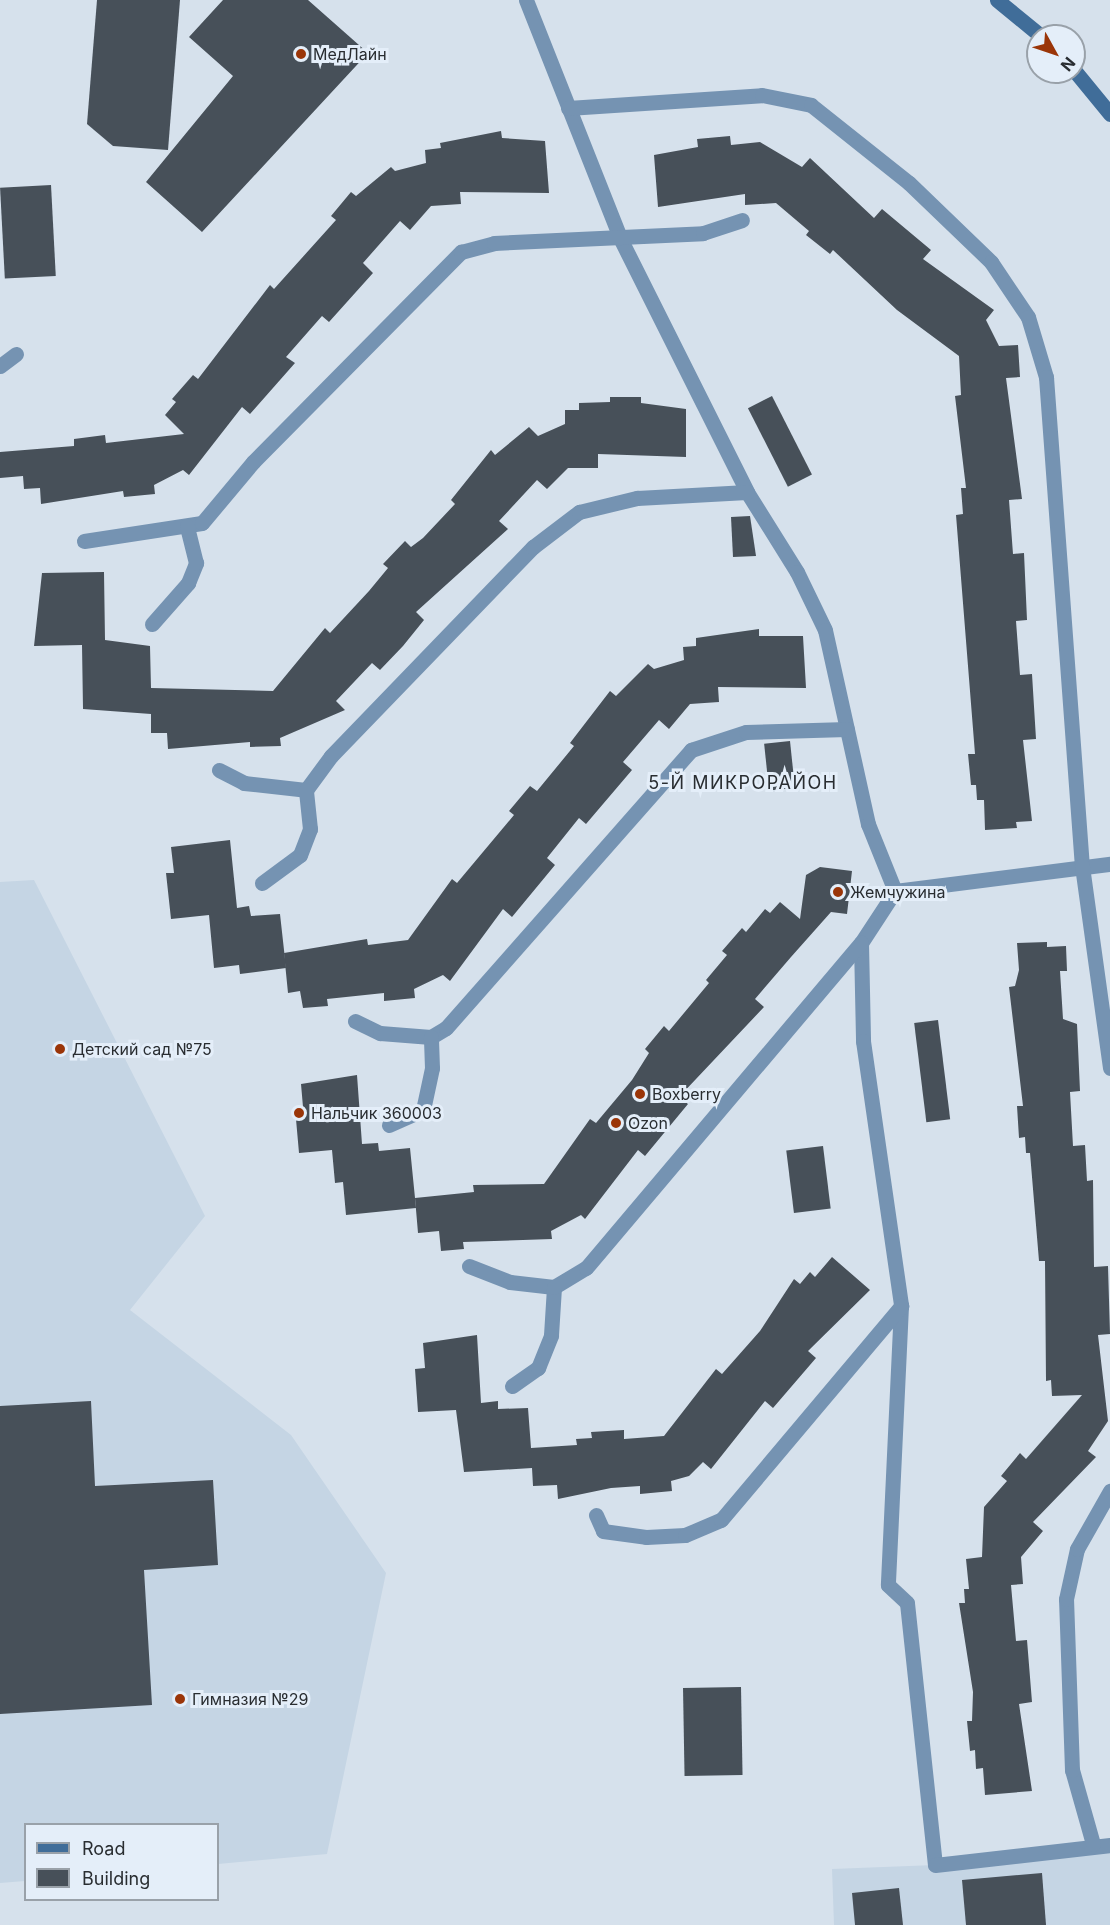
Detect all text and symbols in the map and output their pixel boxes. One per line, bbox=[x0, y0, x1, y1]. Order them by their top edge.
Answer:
north arrow bbox=[1026, 24, 1086, 84]
place label: МедЛайн bbox=[313, 44, 387, 64]
marker: МедЛайн bbox=[294, 47, 308, 61]
text: N bbox=[1057, 53, 1080, 75]
district label: 5-Й МИКРОРАЙОН bbox=[648, 772, 838, 794]
place label: Жемчужина bbox=[850, 882, 945, 902]
marker: Жемчужина bbox=[831, 885, 845, 899]
place label: Детский сад №75 bbox=[72, 1039, 212, 1059]
marker: Детский сад №75 bbox=[53, 1042, 67, 1056]
place label: Boxberry bbox=[652, 1084, 721, 1104]
marker: Boxberry bbox=[633, 1087, 647, 1101]
place label: Нальчик 360003 bbox=[311, 1103, 442, 1123]
marker: Нальчик 360003 bbox=[292, 1106, 306, 1120]
place label: Ozon bbox=[628, 1113, 668, 1133]
marker: Ozon bbox=[609, 1116, 623, 1130]
place label: Гимназия №29 bbox=[192, 1689, 308, 1709]
marker: Гимназия №29 bbox=[173, 1692, 187, 1706]
legend bbox=[24, 1823, 219, 1901]
text: Road bbox=[82, 1838, 125, 1859]
text: Building bbox=[82, 1868, 150, 1889]

